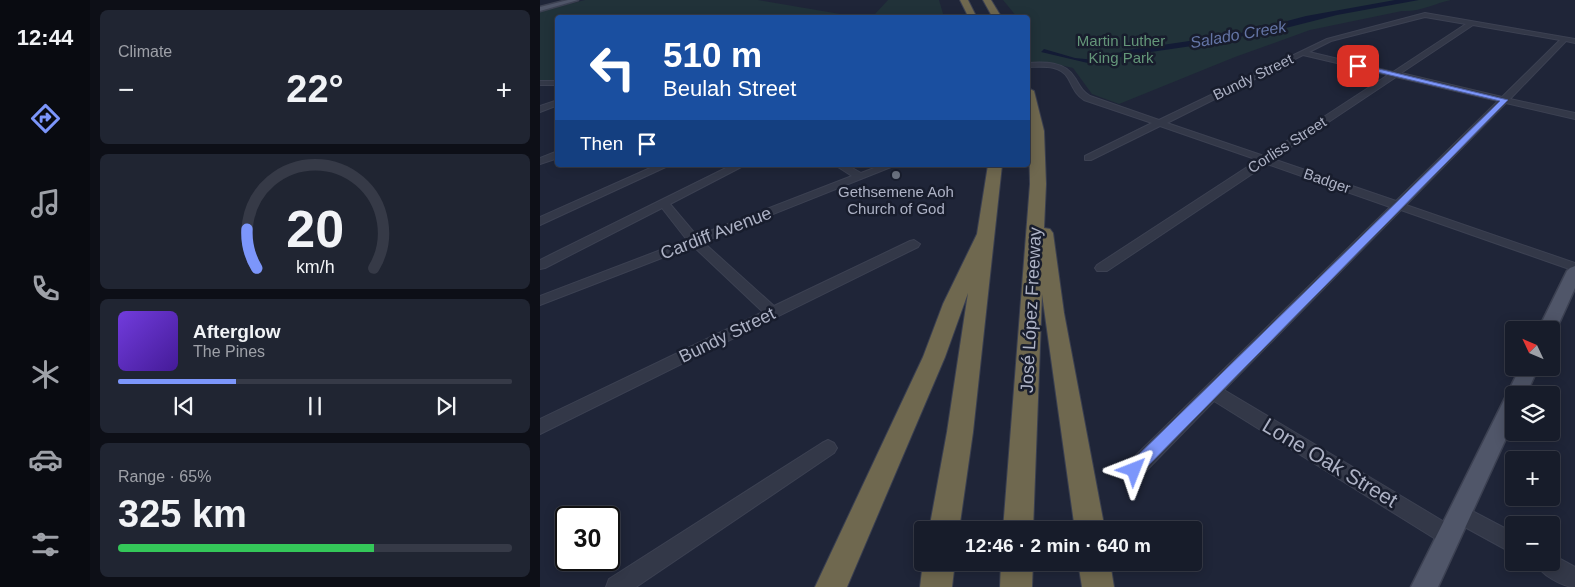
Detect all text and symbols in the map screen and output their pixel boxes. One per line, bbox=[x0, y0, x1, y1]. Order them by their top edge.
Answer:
water label: Salado Creek bbox=[1189, 18, 1288, 51]
text: 12:44 bbox=[17, 25, 73, 50]
park label: Martin Luther King Park bbox=[1077, 32, 1165, 66]
icon: left bbox=[580, 35, 645, 100]
text: 510 m bbox=[663, 35, 762, 74]
text: Climate bbox=[118, 43, 172, 60]
pin bbox=[1337, 45, 1379, 87]
street label: Bundy Street bbox=[1210, 50, 1296, 103]
icon: arrive bbox=[1344, 52, 1372, 80]
text: 22° bbox=[286, 68, 344, 110]
text: − bbox=[118, 74, 134, 105]
text: + bbox=[496, 74, 512, 105]
text: Beulah Street bbox=[663, 76, 796, 101]
icon: directions bbox=[28, 101, 63, 136]
street label: Corliss Street bbox=[1244, 112, 1330, 176]
icon: arrive bbox=[633, 130, 661, 158]
text: Then bbox=[580, 133, 623, 154]
street label: Badger bbox=[1302, 165, 1353, 196]
marker: Gethsemene Aoh Church of God bbox=[890, 169, 902, 181]
place label: Gethsemene Aoh Church of God bbox=[838, 183, 954, 217]
icon: music bbox=[28, 186, 63, 221]
text: 20 bbox=[286, 200, 344, 258]
street label: Cardiff Avenue bbox=[658, 203, 774, 263]
street label: José López Freeway bbox=[1017, 227, 1045, 393]
text: km/h bbox=[296, 257, 334, 277]
icon: phone bbox=[28, 271, 63, 306]
street label: Bundy Street bbox=[676, 303, 778, 367]
text: Afterglow bbox=[193, 321, 281, 342]
north arrow bbox=[1505, 321, 1560, 376]
map controls bbox=[1505, 321, 1560, 571]
text: The Pines bbox=[193, 343, 265, 360]
icon: climate bbox=[28, 357, 63, 392]
button: layers bbox=[1505, 386, 1560, 441]
icon: previous bbox=[170, 392, 198, 420]
icon: pause bbox=[301, 392, 329, 420]
icon: next bbox=[432, 392, 460, 420]
street label: Lone Oak Street bbox=[1259, 413, 1402, 512]
icon: car bbox=[28, 442, 63, 477]
position arrow bbox=[1107, 443, 1159, 495]
button: + bbox=[1505, 451, 1560, 506]
text: Range · 65% bbox=[118, 468, 211, 485]
text: 325 km bbox=[118, 493, 247, 535]
speed limit sign: 30 bbox=[555, 506, 620, 571]
button: − bbox=[1505, 516, 1560, 571]
icon: filters bbox=[28, 527, 63, 562]
text: 12:46 · 2 min · 640 m bbox=[965, 535, 1151, 556]

